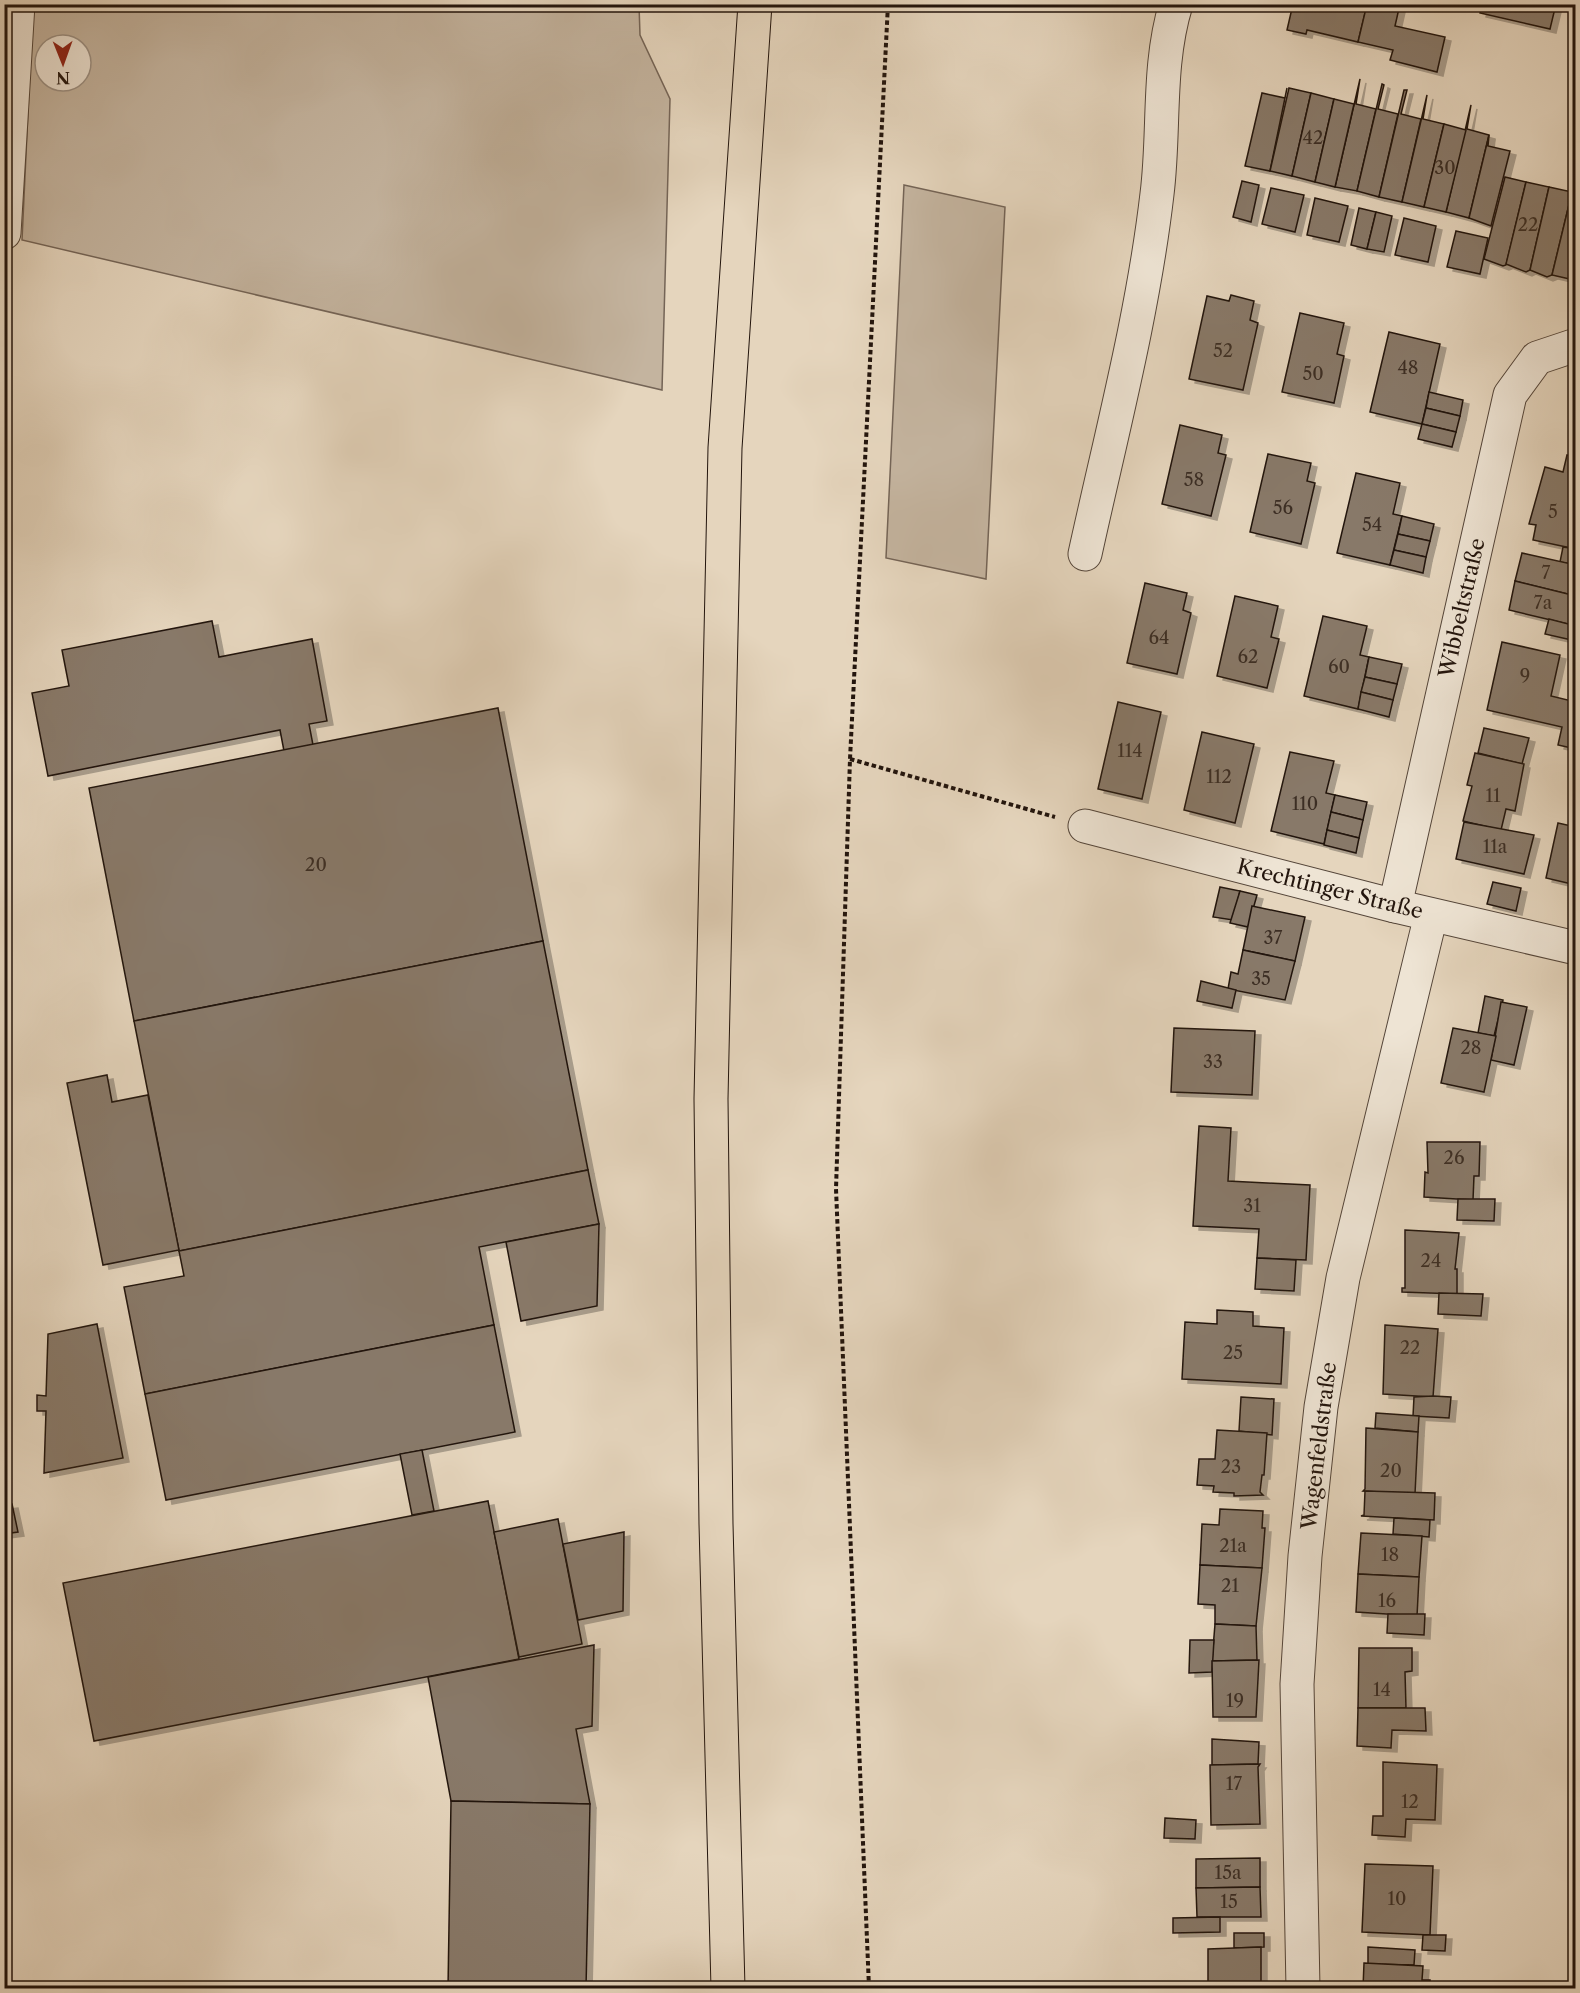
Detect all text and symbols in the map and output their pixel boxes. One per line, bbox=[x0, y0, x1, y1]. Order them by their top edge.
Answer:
north arrow bbox=[33, 33, 93, 93]
text: N bbox=[56, 68, 70, 88]
house number: 42 bbox=[1303, 127, 1323, 149]
house number: 30 bbox=[1434, 157, 1456, 179]
house number: 22 bbox=[1518, 214, 1538, 236]
house number: 52 bbox=[1213, 340, 1233, 362]
house number: 48 bbox=[1397, 357, 1419, 379]
house number: 50 bbox=[1302, 363, 1324, 385]
house number: 58 bbox=[1184, 469, 1204, 491]
house number: 56 bbox=[1273, 497, 1293, 519]
house number: 5 bbox=[1548, 501, 1558, 523]
house number: 54 bbox=[1362, 514, 1382, 536]
street label: Wibbeltstraße bbox=[1433, 536, 1490, 681]
house number: 7 bbox=[1542, 562, 1551, 584]
house number: 7a bbox=[1534, 592, 1553, 614]
house number: 64 bbox=[1149, 627, 1169, 649]
house number: 62 bbox=[1238, 646, 1258, 668]
house number: 60 bbox=[1328, 656, 1350, 678]
house number: 9 bbox=[1520, 665, 1530, 687]
house number: 114 bbox=[1117, 740, 1143, 762]
house number: 112 bbox=[1206, 766, 1232, 788]
house number: 11 bbox=[1485, 785, 1501, 807]
house number: 110 bbox=[1292, 793, 1318, 815]
house number: 11a bbox=[1483, 836, 1508, 858]
street label: Krechtinger Straße bbox=[1235, 853, 1426, 924]
house number: 20 bbox=[305, 854, 327, 876]
house number: 37 bbox=[1264, 927, 1283, 949]
house number: 35 bbox=[1251, 968, 1271, 990]
house number: 28 bbox=[1460, 1037, 1482, 1059]
house number: 33 bbox=[1203, 1051, 1223, 1073]
house number: 26 bbox=[1444, 1147, 1464, 1169]
house number: 31 bbox=[1243, 1195, 1261, 1217]
house number: 24 bbox=[1421, 1250, 1441, 1272]
house number: 22 bbox=[1400, 1337, 1420, 1359]
house number: 25 bbox=[1223, 1342, 1243, 1364]
street label: Wagenfeldstraße bbox=[1296, 1361, 1341, 1532]
house number: 23 bbox=[1221, 1456, 1241, 1478]
house number: 20 bbox=[1380, 1460, 1402, 1482]
house number: 21a bbox=[1219, 1535, 1247, 1557]
house number: 18 bbox=[1381, 1544, 1399, 1566]
house number: 21 bbox=[1221, 1575, 1239, 1597]
house number: 16 bbox=[1378, 1590, 1396, 1612]
house number: 14 bbox=[1373, 1679, 1391, 1701]
house number: 19 bbox=[1226, 1690, 1244, 1712]
house number: 17 bbox=[1226, 1773, 1242, 1795]
house number: 12 bbox=[1401, 1791, 1419, 1813]
house number: 15a bbox=[1215, 1862, 1242, 1884]
house number: 10 bbox=[1388, 1888, 1406, 1910]
house number: 15 bbox=[1220, 1891, 1238, 1913]

